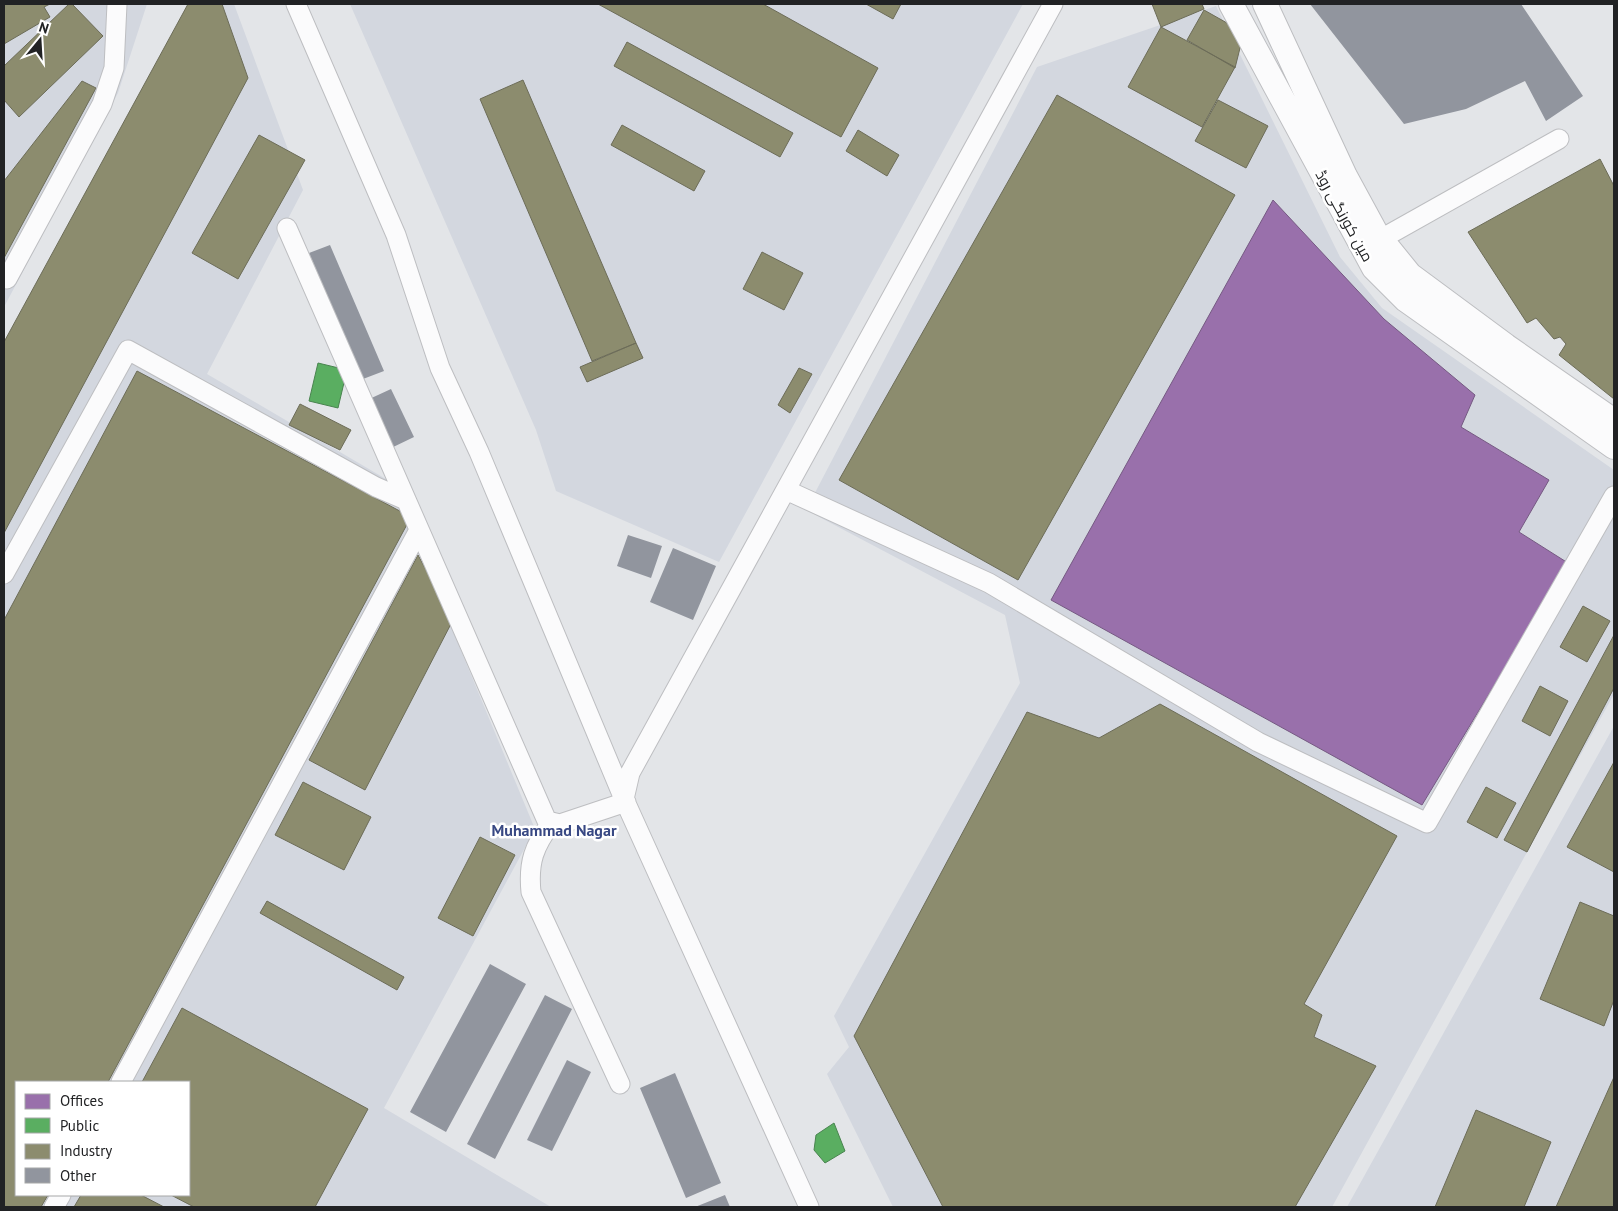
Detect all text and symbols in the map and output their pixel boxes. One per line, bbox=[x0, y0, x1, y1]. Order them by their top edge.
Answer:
north arrow bbox=[15, 15, 65, 65]
text: N bbox=[37, 18, 51, 38]
street label: مین کورنگی روڈ bbox=[1311, 167, 1377, 265]
district label: Muhammad Nagar bbox=[491, 820, 617, 840]
legend bbox=[15, 1081, 190, 1196]
text: Offices bbox=[60, 1091, 104, 1110]
text: Public bbox=[60, 1116, 99, 1135]
text: Industry bbox=[60, 1141, 112, 1160]
text: Other bbox=[60, 1166, 96, 1185]

